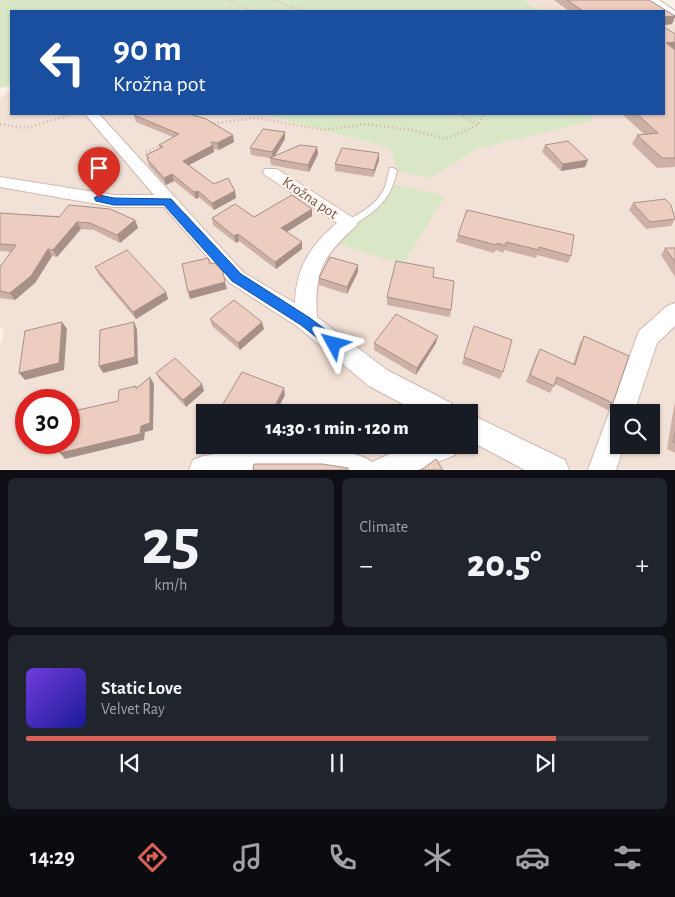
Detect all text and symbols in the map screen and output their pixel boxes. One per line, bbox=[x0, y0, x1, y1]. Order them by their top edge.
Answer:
icon: left bbox=[30, 30, 95, 95]
text: 90 m bbox=[113, 32, 182, 67]
text: Krožna pot bbox=[113, 73, 206, 95]
pin bbox=[78, 147, 120, 198]
icon: arrive bbox=[85, 154, 113, 182]
street label: Krožna pot bbox=[280, 174, 341, 222]
position arrow bbox=[307, 317, 359, 369]
speed limit sign: 30 bbox=[15, 389, 80, 454]
map controls bbox=[610, 404, 660, 454]
button: search bbox=[610, 404, 660, 454]
text: 14:30 · 1 min · 120 m bbox=[265, 419, 409, 438]
text: 25 bbox=[141, 511, 200, 576]
text: Climate bbox=[360, 519, 408, 535]
text: 20.5° bbox=[467, 546, 541, 584]
text: − bbox=[360, 552, 373, 580]
text: + bbox=[636, 552, 649, 580]
text: km/h bbox=[154, 577, 187, 593]
text: Static Love bbox=[101, 679, 182, 698]
text: Velvet Ray bbox=[101, 701, 165, 717]
icon: previous bbox=[116, 749, 144, 777]
icon: pause bbox=[323, 749, 351, 777]
icon: next bbox=[531, 749, 559, 777]
icon: directions bbox=[135, 840, 170, 875]
icon: music bbox=[230, 840, 265, 875]
icon: phone bbox=[325, 840, 360, 875]
icon: climate bbox=[420, 840, 455, 875]
icon: car bbox=[515, 840, 550, 875]
icon: filters bbox=[610, 840, 645, 875]
text: 14:29 bbox=[30, 846, 75, 868]

